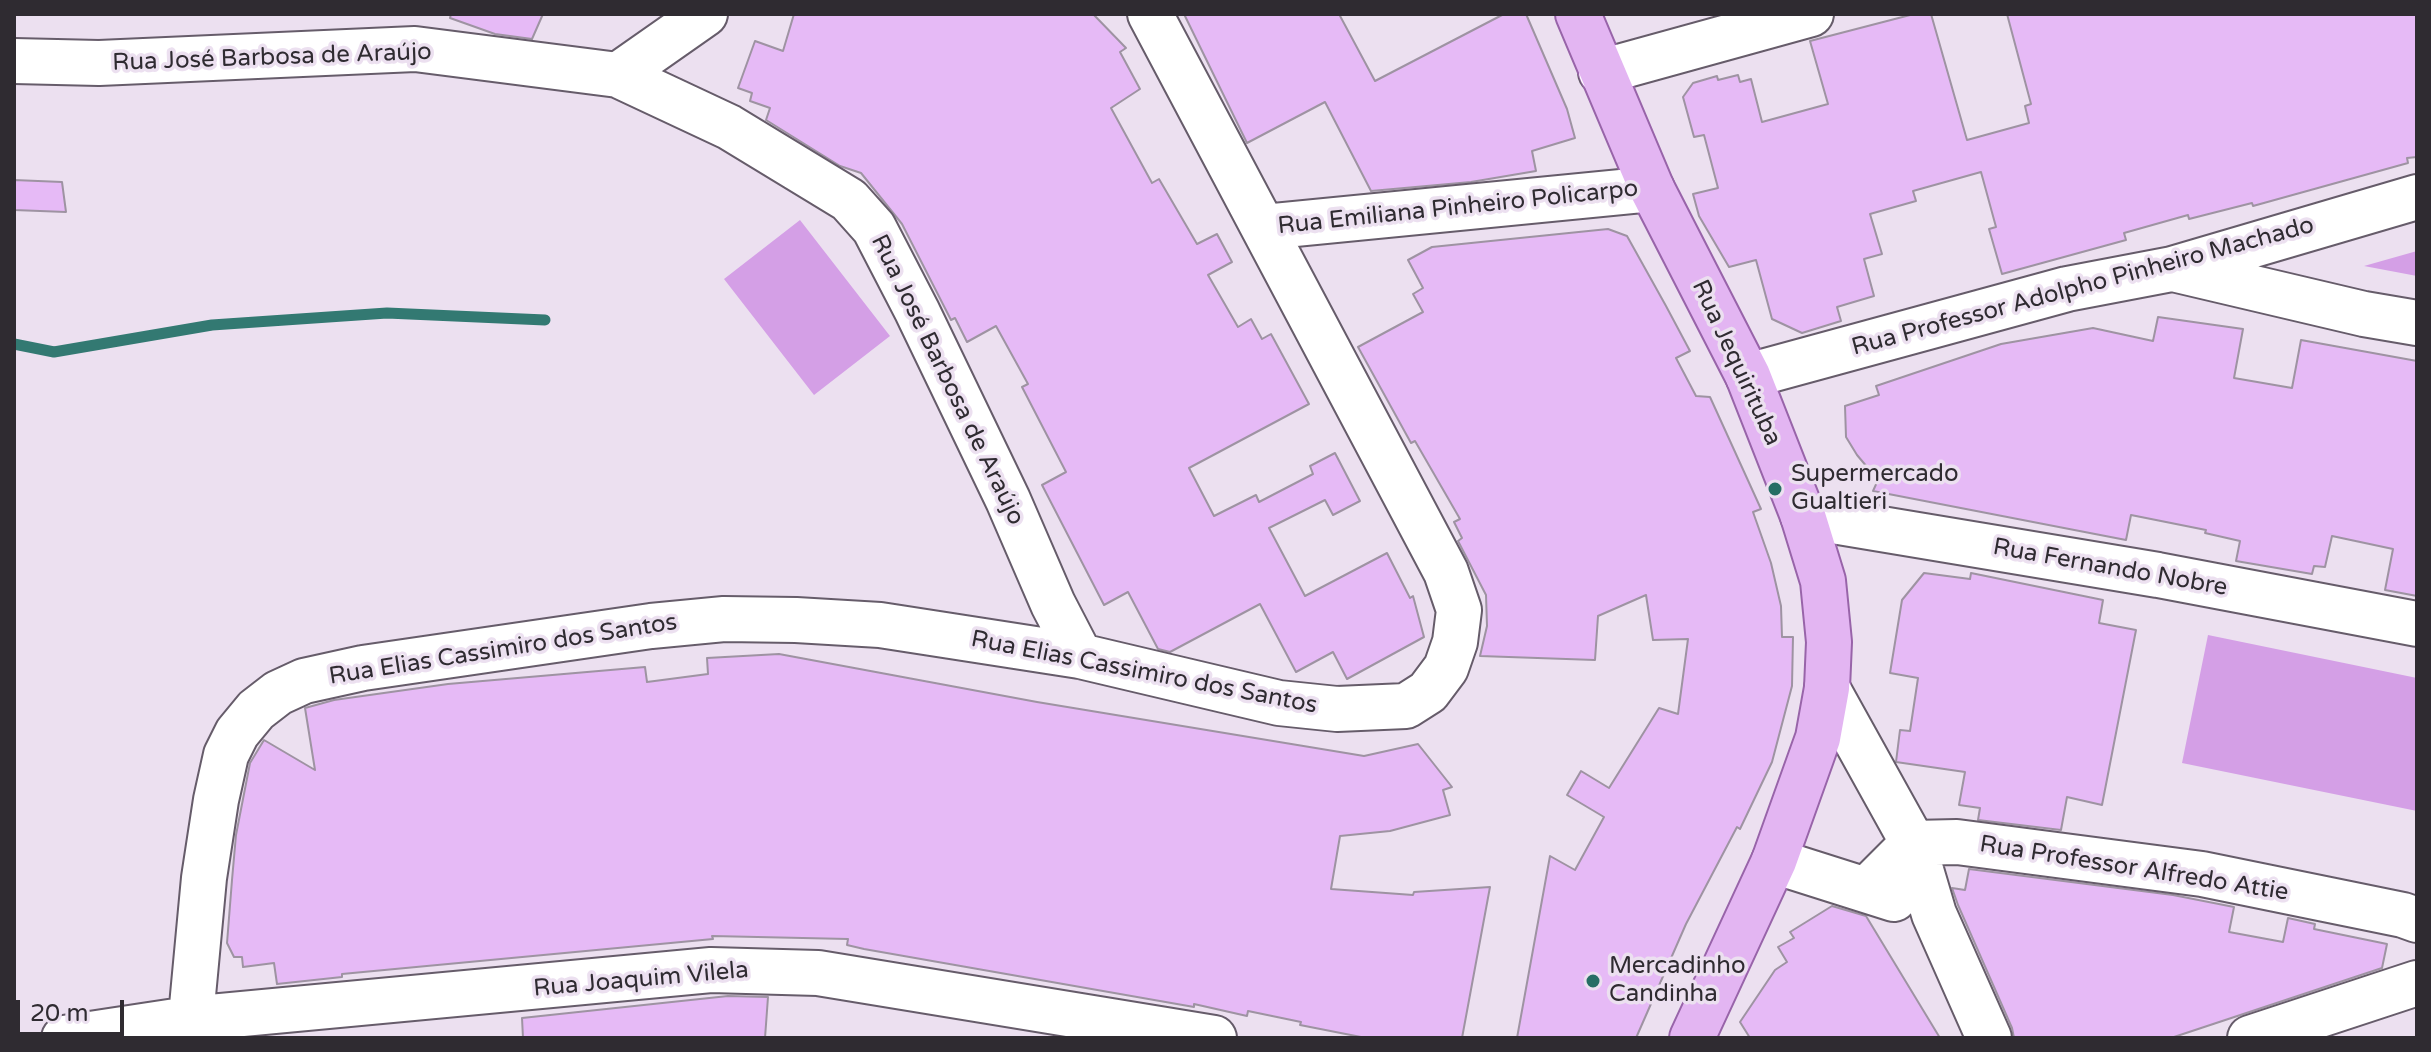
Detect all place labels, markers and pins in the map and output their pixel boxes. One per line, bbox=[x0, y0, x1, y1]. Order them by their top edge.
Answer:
place label: Supermercado Gualtieri bbox=[1791, 461, 1959, 517]
marker: Supermercado Gualtieri bbox=[1766, 480, 1784, 498]
place label: Mercadinho Candinha bbox=[1609, 953, 1745, 1009]
marker: Mercadinho Candinha bbox=[1584, 972, 1602, 990]

